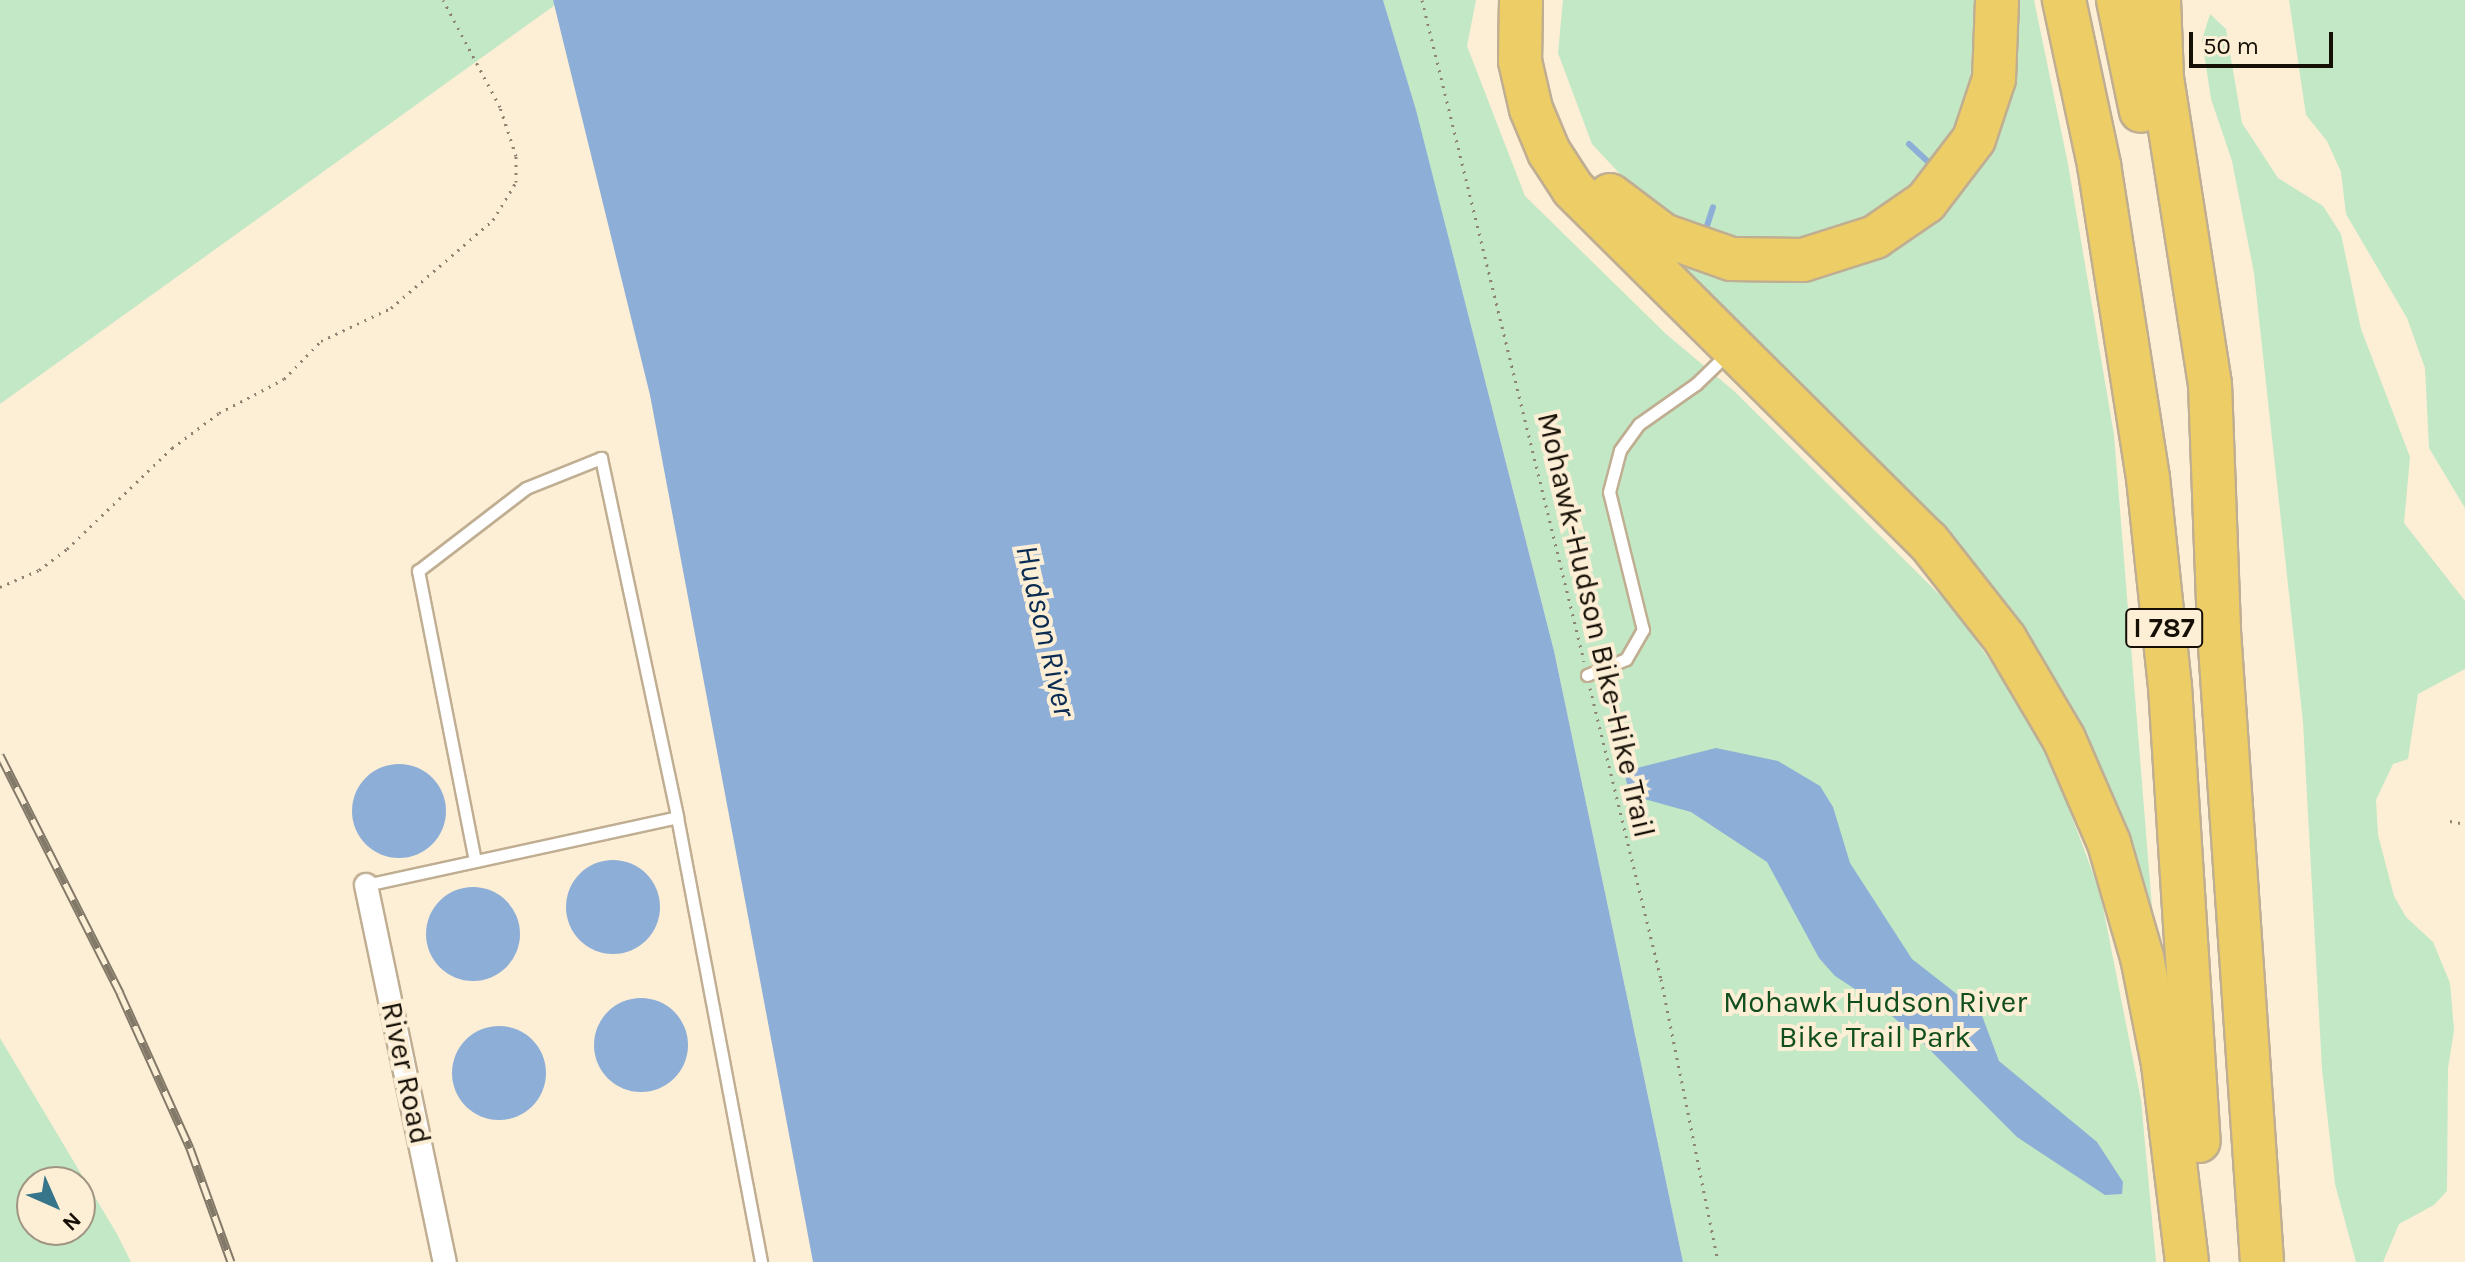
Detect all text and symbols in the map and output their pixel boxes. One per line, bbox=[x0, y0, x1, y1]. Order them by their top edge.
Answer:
scale bar bbox=[2193, 16, 2337, 66]
text: 50 m bbox=[2203, 32, 2259, 60]
street label: Mohawk-Hudson Bike-Hike Trail bbox=[1530, 409, 1662, 841]
water label: Hudson River bbox=[1007, 541, 1083, 721]
road number: I 787 bbox=[2124, 604, 2204, 652]
park label: Mohawk Hudson River Bike Trail Park bbox=[1723, 984, 2027, 1054]
street label: River Road bbox=[373, 998, 439, 1148]
north arrow bbox=[16, 1166, 96, 1246]
text: N bbox=[57, 1207, 86, 1236]

